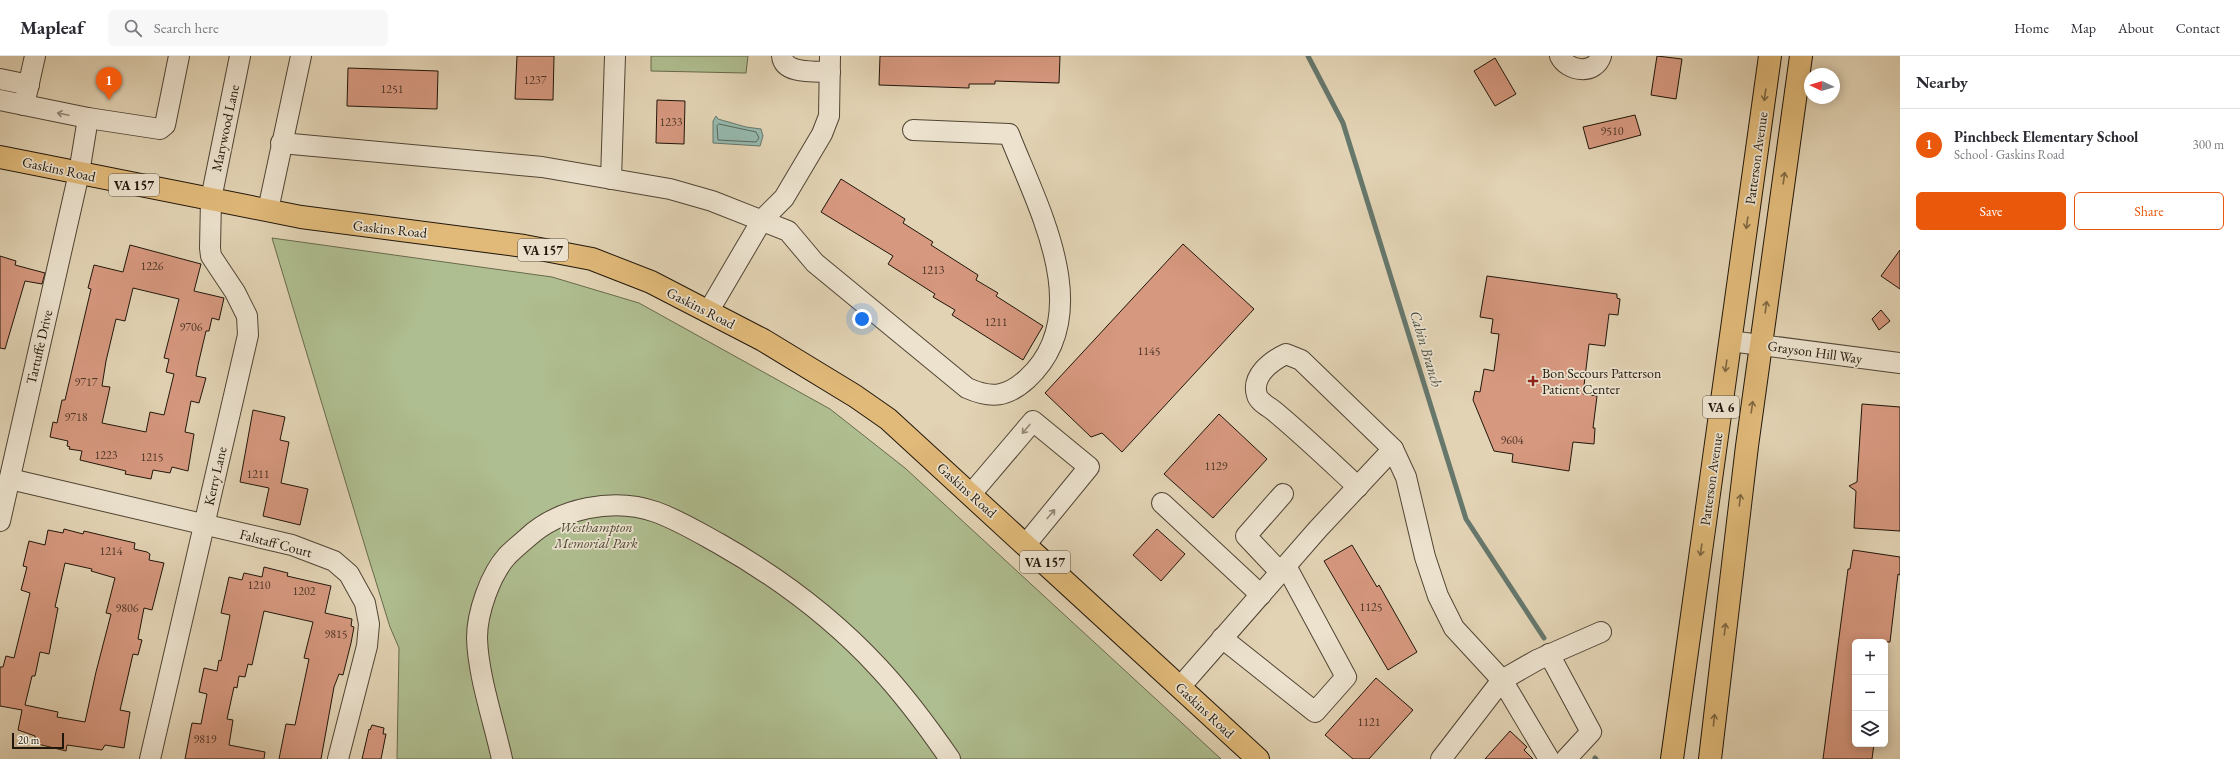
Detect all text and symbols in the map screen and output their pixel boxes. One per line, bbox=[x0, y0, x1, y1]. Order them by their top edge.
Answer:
search box bbox=[108, 10, 388, 46]
text: Mapleaf bbox=[20, 15, 84, 40]
icon: search bbox=[122, 17, 144, 39]
text: Search here bbox=[154, 18, 219, 37]
text: Home bbox=[2014, 19, 2049, 37]
text: Map bbox=[2071, 19, 2096, 37]
text: About bbox=[2118, 19, 2154, 37]
text: Contact bbox=[2176, 19, 2220, 37]
pin: 1 bbox=[96, 67, 122, 100]
north arrow bbox=[1804, 68, 1840, 104]
text: Nearby bbox=[1916, 71, 1968, 93]
house number: 1237 bbox=[523, 72, 547, 88]
house number: 1251 bbox=[380, 81, 404, 97]
street label: Marywood Lane bbox=[207, 82, 243, 173]
one-way arrow bbox=[1761, 88, 1768, 101]
one-way arrow bbox=[57, 109, 70, 117]
street label: Patterson Avenue bbox=[1741, 110, 1771, 205]
house number: 1233 bbox=[659, 114, 683, 130]
house number: 9510 bbox=[1600, 123, 1624, 139]
text: Pinchbeck Elementary School bbox=[1954, 127, 2138, 146]
text: 1 bbox=[1926, 136, 1932, 153]
text: 300 m bbox=[2193, 136, 2224, 153]
text: School · Gaskins Road bbox=[1954, 146, 2065, 163]
street label: Gaskins Road bbox=[21, 152, 98, 186]
one-way arrow bbox=[1780, 172, 1788, 185]
road number: VA 157 bbox=[109, 174, 159, 196]
button: Save bbox=[1916, 192, 2066, 230]
button: Share bbox=[2074, 192, 2224, 230]
street label: Gaskins Road bbox=[352, 216, 429, 242]
one-way arrow bbox=[1743, 216, 1751, 229]
road number: VA 157 bbox=[518, 239, 568, 261]
house number: 1226 bbox=[140, 258, 164, 274]
house number: 1213 bbox=[921, 262, 945, 278]
street label: Gaskins Road bbox=[664, 283, 739, 333]
one-way arrow bbox=[1762, 300, 1770, 313]
street label: Tartuffe Drive bbox=[22, 308, 56, 386]
water label: Cabin Branch bbox=[1406, 308, 1447, 390]
your location bbox=[852, 309, 872, 329]
house number: 1211 bbox=[984, 314, 1008, 330]
house number: 9706 bbox=[179, 319, 203, 335]
street label: Grayson Hill Way bbox=[1767, 336, 1864, 368]
house number: 1145 bbox=[1137, 343, 1161, 359]
one-way arrow bbox=[1722, 359, 1730, 372]
place label: Bon Secours Patterson Patient Center bbox=[1542, 364, 1662, 398]
house number: 9717 bbox=[74, 374, 98, 390]
marker: Bon Secours Patterson Patient Center bbox=[1527, 375, 1539, 387]
road number: VA 6 bbox=[1703, 396, 1739, 418]
one-way arrow bbox=[1748, 401, 1756, 414]
house number: 9718 bbox=[64, 409, 88, 425]
one-way arrow bbox=[1022, 423, 1031, 434]
street label: Patterson Avenue bbox=[1696, 431, 1726, 526]
house number: 9604 bbox=[1500, 432, 1524, 448]
street label: Kerry Lane bbox=[199, 444, 231, 507]
house number: 1223 bbox=[94, 447, 118, 463]
house number: 1215 bbox=[140, 449, 164, 465]
street label: Gaskins Road bbox=[933, 458, 1001, 522]
house number: 1129 bbox=[1204, 458, 1228, 474]
house number: 1211 bbox=[246, 466, 270, 482]
one-way arrow bbox=[1736, 494, 1744, 507]
one-way arrow bbox=[1047, 509, 1056, 520]
park label: Westhampton Memorial Park bbox=[553, 518, 638, 552]
street label: Falstaff Court bbox=[238, 525, 315, 561]
house number: 1214 bbox=[99, 543, 123, 559]
one-way arrow bbox=[1697, 543, 1705, 556]
road number: VA 157 bbox=[1020, 551, 1070, 573]
house number: 1210 bbox=[247, 577, 271, 593]
house number: 1202 bbox=[292, 583, 316, 599]
house number: 1125 bbox=[1359, 599, 1383, 615]
house number: 9806 bbox=[115, 600, 139, 616]
one-way arrow bbox=[1721, 623, 1728, 636]
house number: 9815 bbox=[324, 626, 348, 642]
map controls bbox=[1852, 639, 1888, 747]
button: + bbox=[1852, 639, 1888, 675]
button: − bbox=[1852, 675, 1888, 711]
street label: Gaskins Road bbox=[1172, 678, 1239, 743]
button: layers bbox=[1852, 711, 1888, 747]
house number: 1121 bbox=[1357, 714, 1381, 730]
one-way arrow bbox=[1710, 714, 1718, 727]
scale bar bbox=[12, 731, 64, 750]
house number: 9819 bbox=[193, 731, 217, 747]
text: 20 m bbox=[18, 733, 39, 747]

